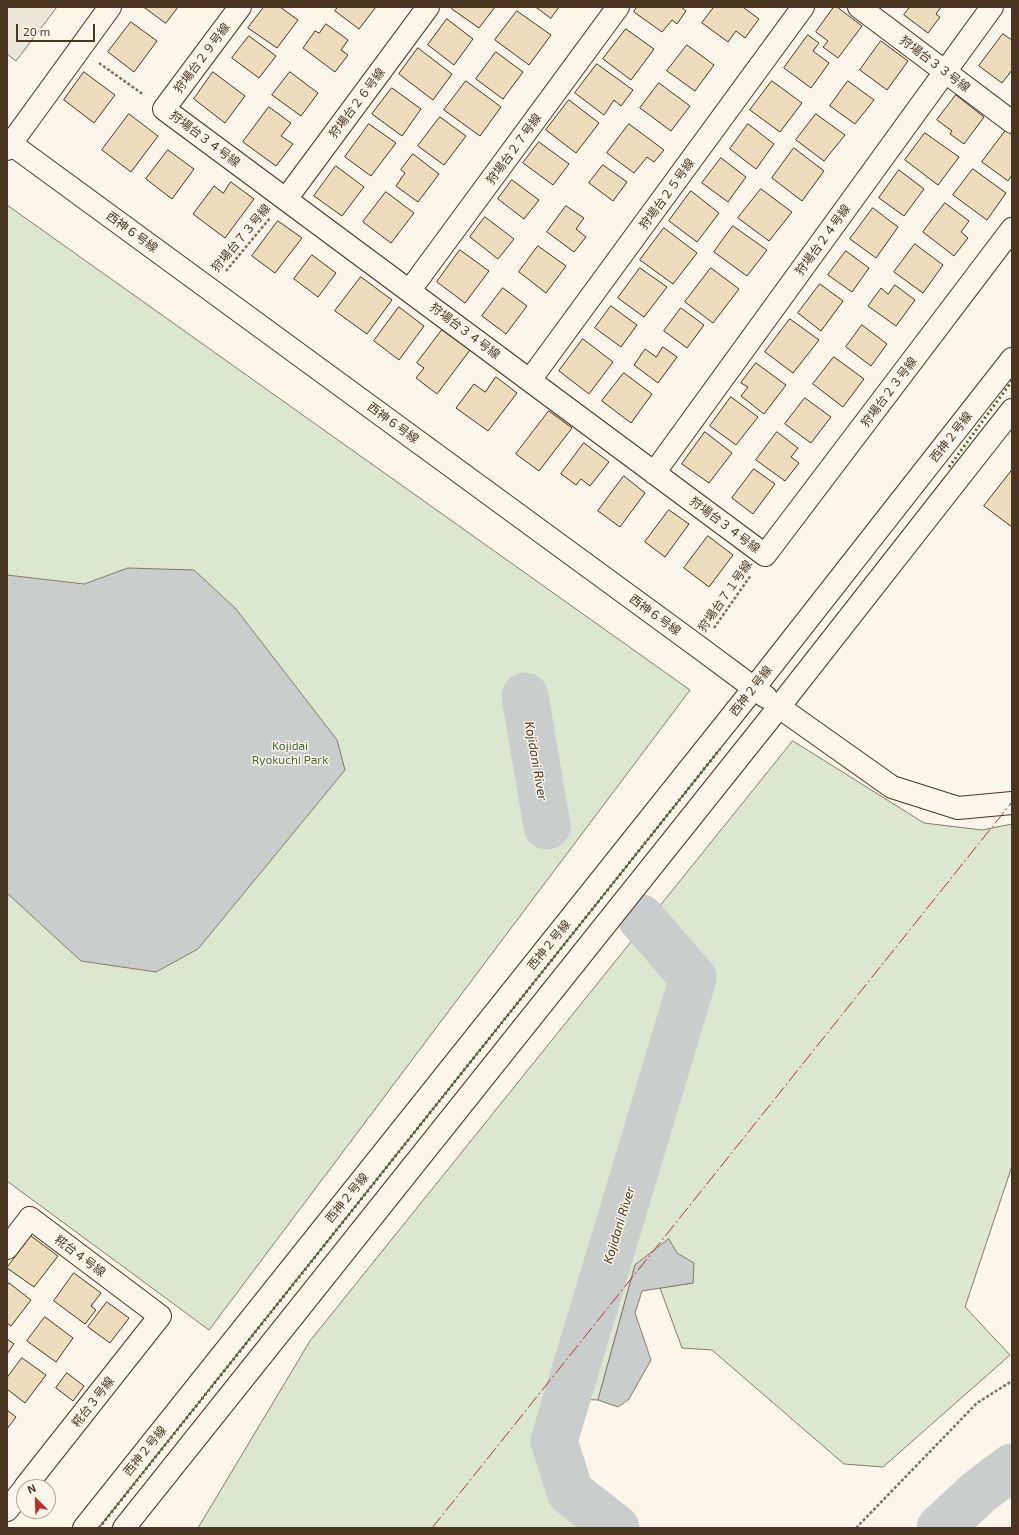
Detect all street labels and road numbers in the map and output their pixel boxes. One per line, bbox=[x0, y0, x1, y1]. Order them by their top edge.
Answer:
street label: 狩場台２９号線 bbox=[171, 20, 233, 96]
street label: 狩場台３３号線 bbox=[897, 33, 973, 95]
street label: 狩場台２６号線 bbox=[326, 65, 388, 141]
street label: 狩場台３４号線 bbox=[167, 108, 243, 170]
street label: 狩場台２７号線 bbox=[483, 111, 545, 187]
street label: 狩場台２５号線 bbox=[636, 156, 698, 232]
street label: 狩場台７３号線 bbox=[208, 201, 274, 275]
street label: 狩場台２４号線 bbox=[792, 202, 854, 278]
street label: 西神６号線 bbox=[103, 209, 161, 255]
street label: 狩場台３４号線 bbox=[427, 300, 503, 362]
street label: 狩場台２３号線 bbox=[858, 354, 920, 430]
street label: 西神６号線 bbox=[364, 400, 422, 446]
street label: 西神２号線 bbox=[927, 409, 975, 465]
street label: 狩場台３４号線 bbox=[687, 494, 763, 556]
street label: 狩場台７１号線 bbox=[695, 557, 755, 635]
street label: 西神６号線 bbox=[626, 592, 684, 638]
street label: 西神２号線 bbox=[727, 663, 775, 719]
street label: 西神２号線 bbox=[525, 917, 573, 973]
street label: 西神２号線 bbox=[323, 1170, 371, 1226]
street label: 糀台４号線 bbox=[52, 1232, 108, 1280]
street label: 糀台３号線 bbox=[69, 1374, 117, 1430]
street label: 西神２号線 bbox=[121, 1423, 169, 1479]

